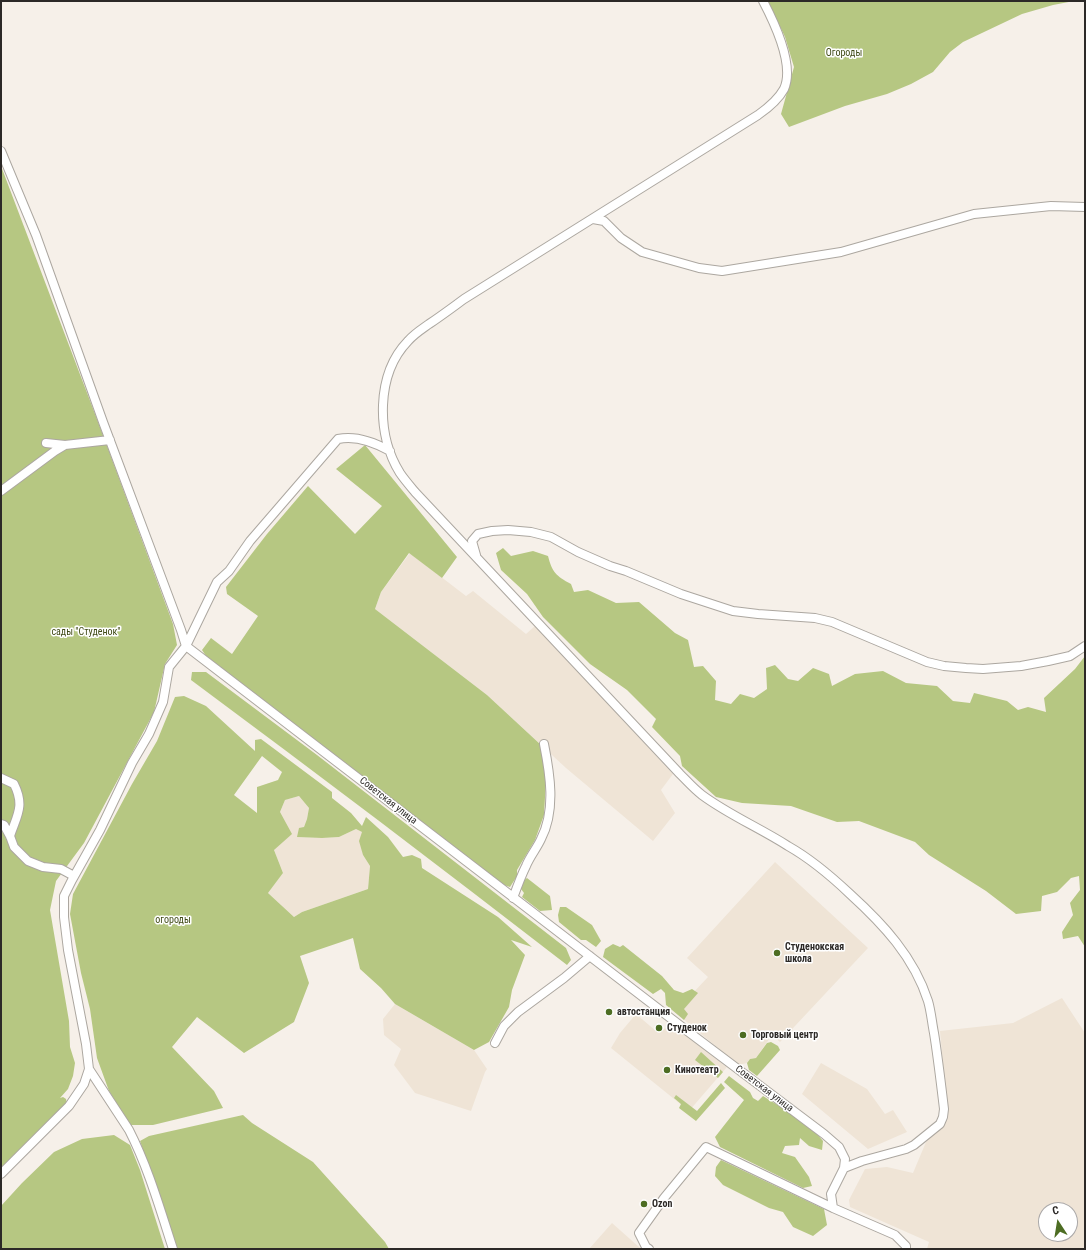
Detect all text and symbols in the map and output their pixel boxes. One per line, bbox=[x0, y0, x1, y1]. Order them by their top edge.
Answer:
park label: Огороды bbox=[826, 47, 862, 59]
park label: сады "Студенок" bbox=[51, 626, 121, 638]
street label: Советская улица bbox=[357, 775, 419, 827]
park label: огороды bbox=[155, 914, 191, 926]
place label: Студенокская школа bbox=[785, 941, 844, 964]
marker: Студенокская школа bbox=[772, 948, 782, 958]
place label: автостанция bbox=[617, 1006, 670, 1018]
marker: автостанция bbox=[604, 1007, 614, 1017]
place label: Студенок bbox=[667, 1022, 707, 1034]
marker: Студенок bbox=[654, 1023, 664, 1033]
place label: Торговый центр bbox=[751, 1029, 818, 1041]
marker: Торговый центр bbox=[738, 1030, 748, 1040]
street label: Советская улица bbox=[733, 1063, 795, 1115]
place label: Кинотеатр bbox=[675, 1064, 719, 1076]
marker: Кинотеатр bbox=[662, 1065, 672, 1075]
place label: Ozon bbox=[652, 1198, 672, 1210]
marker: Ozon bbox=[639, 1199, 649, 1209]
north arrow bbox=[1038, 1202, 1078, 1242]
text: С bbox=[1051, 1204, 1060, 1218]

